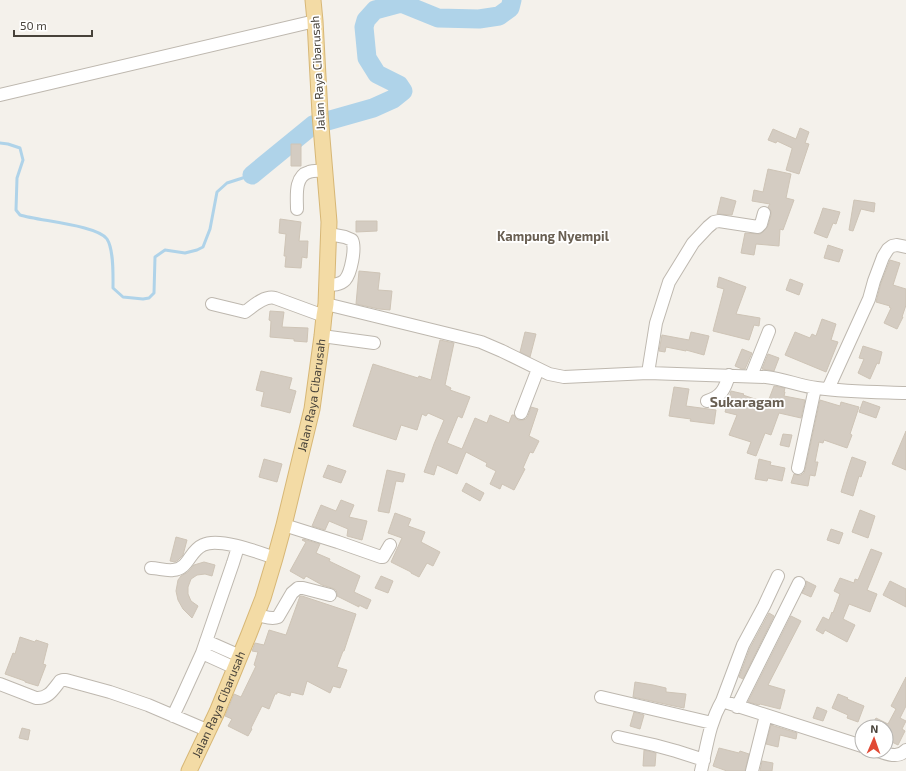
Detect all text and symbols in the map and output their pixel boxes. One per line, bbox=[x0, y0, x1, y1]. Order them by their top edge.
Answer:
scale bar bbox=[14, 12, 92, 38]
street label: Jalan Raya Cibarusah bbox=[307, 15, 327, 131]
text: 50 m bbox=[20, 18, 47, 32]
district label: Kampung Nyempil bbox=[497, 228, 610, 244]
street label: Jalan Raya Cibarusah bbox=[294, 338, 328, 453]
district label: Sukaragam bbox=[710, 393, 784, 410]
street label: Jalan Raya Cibarusah bbox=[188, 649, 247, 759]
north arrow bbox=[854, 719, 894, 759]
text: N bbox=[870, 722, 879, 735]

